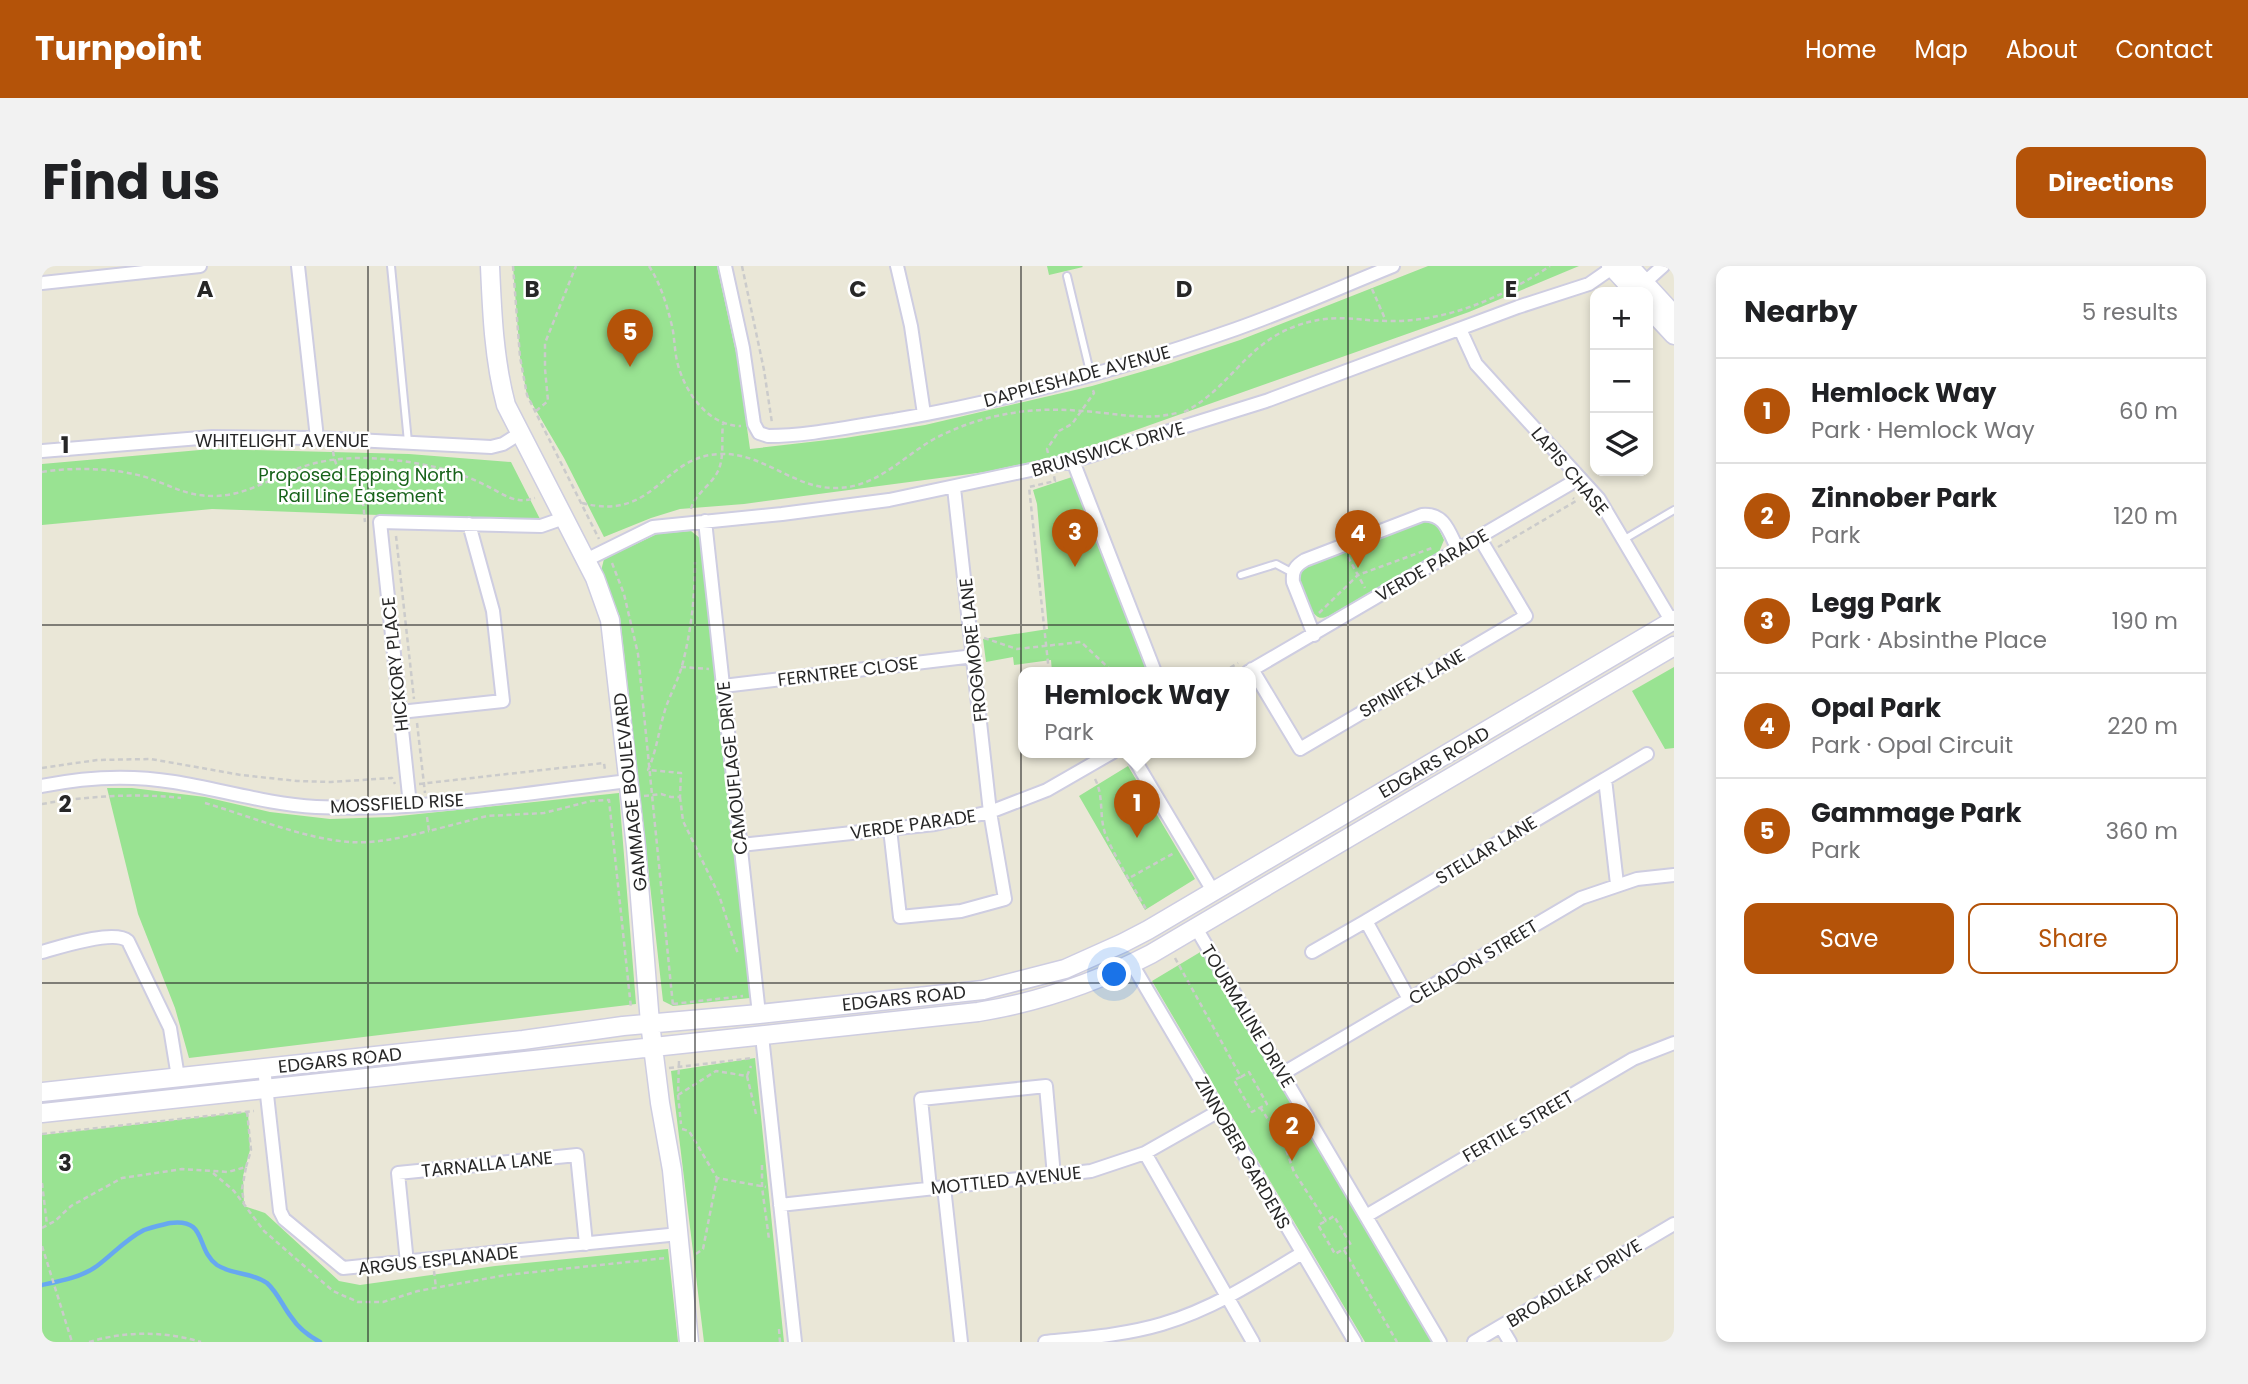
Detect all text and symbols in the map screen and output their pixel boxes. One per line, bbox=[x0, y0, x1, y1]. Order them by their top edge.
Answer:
text: Turnpoint bbox=[35, 25, 202, 72]
text: Home bbox=[1805, 33, 1877, 66]
text: Map bbox=[1915, 33, 1968, 66]
text: About bbox=[2006, 33, 2077, 66]
text: Contact bbox=[2115, 33, 2213, 66]
button: Directions bbox=[2016, 147, 2206, 218]
text: Find us bbox=[42, 148, 220, 216]
text: A bbox=[197, 273, 214, 305]
text: B bbox=[524, 273, 540, 305]
text: C bbox=[849, 273, 867, 305]
text: D bbox=[1176, 273, 1192, 305]
text: E bbox=[1505, 273, 1517, 305]
map controls bbox=[1590, 287, 1653, 476]
button: + bbox=[1590, 287, 1653, 350]
text: Nearby bbox=[1744, 290, 1858, 333]
text: 5 results bbox=[2082, 296, 2178, 328]
pin: 5 bbox=[607, 309, 653, 367]
street label: DAPPLESHADE AVENUE bbox=[981, 339, 1173, 413]
button: − bbox=[1590, 350, 1653, 413]
text: Hemlock Way bbox=[1811, 375, 1997, 411]
text: 1 bbox=[1763, 395, 1771, 427]
text: 60 m bbox=[2119, 395, 2178, 427]
button: layers bbox=[1590, 413, 1653, 476]
text: Park · Hemlock Way bbox=[1811, 414, 2035, 446]
street label: BRUNSWICK DRIVE bbox=[1028, 415, 1188, 483]
street label: LAPIS CHASE bbox=[1526, 421, 1614, 521]
street label: WHITELIGHT AVENUE bbox=[195, 428, 369, 453]
text: 1 bbox=[61, 429, 69, 461]
park label: Proposed Epping North Rail Line Easement bbox=[258, 462, 464, 508]
text: Zinnober Park bbox=[1811, 480, 1997, 516]
text: 2 bbox=[1760, 500, 1774, 532]
text: 120 m bbox=[2113, 500, 2178, 532]
pin: 3 bbox=[1052, 509, 1098, 567]
pin: 4 bbox=[1335, 510, 1381, 568]
text: Park bbox=[1811, 519, 1860, 551]
street label: VERDE PARADE bbox=[1371, 522, 1493, 608]
street label: FROGMORE LANE bbox=[953, 577, 993, 723]
text: Legg Park bbox=[1811, 585, 1941, 621]
street label: HICKORY PLACE bbox=[375, 595, 415, 733]
text: 3 bbox=[1760, 605, 1774, 637]
text: 190 m bbox=[2112, 605, 2178, 637]
text: Park · Absinthe Place bbox=[1811, 624, 2047, 656]
street label: SPINIFEX LANE bbox=[1354, 643, 1470, 723]
street label: FERNTREE CLOSE bbox=[776, 650, 920, 692]
popup bbox=[1018, 667, 1256, 758]
text: Hemlock Way bbox=[1044, 677, 1230, 713]
street label: CAMOUFLAGE DRIVE bbox=[710, 680, 754, 856]
text: Opal Park bbox=[1811, 690, 1941, 726]
street label: GAMMAGE BOULEVARD bbox=[607, 691, 653, 893]
text: 4 bbox=[1759, 710, 1775, 742]
text: 220 m bbox=[2107, 710, 2178, 742]
text: Park bbox=[1044, 716, 1094, 748]
street label: EDGARS ROAD bbox=[1374, 720, 1494, 804]
text: Park · Opal Circuit bbox=[1811, 729, 2013, 761]
pin: 1 bbox=[1114, 780, 1160, 838]
street label: MOSSFIELD RISE bbox=[329, 787, 465, 819]
text: 2 bbox=[58, 788, 72, 820]
text: Gammage Park bbox=[1811, 795, 2021, 831]
street label: VERDE PARADE bbox=[849, 803, 977, 845]
street label: STELLAR LANE bbox=[1430, 810, 1542, 890]
text: 5 bbox=[1760, 815, 1774, 847]
text: 360 m bbox=[2106, 815, 2178, 847]
text: Park bbox=[1811, 834, 1860, 866]
button: Save bbox=[1744, 903, 1954, 974]
button: Share bbox=[1968, 903, 2178, 974]
street label: CELADON STREET bbox=[1404, 913, 1543, 1011]
street label: TOURMALINE DRIVE bbox=[1195, 940, 1301, 1092]
your location bbox=[1097, 957, 1131, 991]
street label: EDGARS ROAD bbox=[841, 979, 967, 1017]
street label: EDGARS ROAD bbox=[277, 1041, 403, 1079]
street label: ZINNOBER GARDENS bbox=[1189, 1072, 1297, 1234]
street label: FERTILE STREET bbox=[1458, 1084, 1578, 1168]
pin: 2 bbox=[1269, 1103, 1315, 1161]
street label: TARNALLA LANE bbox=[420, 1145, 554, 1183]
text: 3 bbox=[58, 1147, 72, 1179]
street label: MOTTLED AVENUE bbox=[929, 1160, 1083, 1200]
street label: BROADLEAF DRIVE bbox=[1502, 1233, 1646, 1333]
street label: ARGUS ESPLANADE bbox=[356, 1239, 520, 1281]

